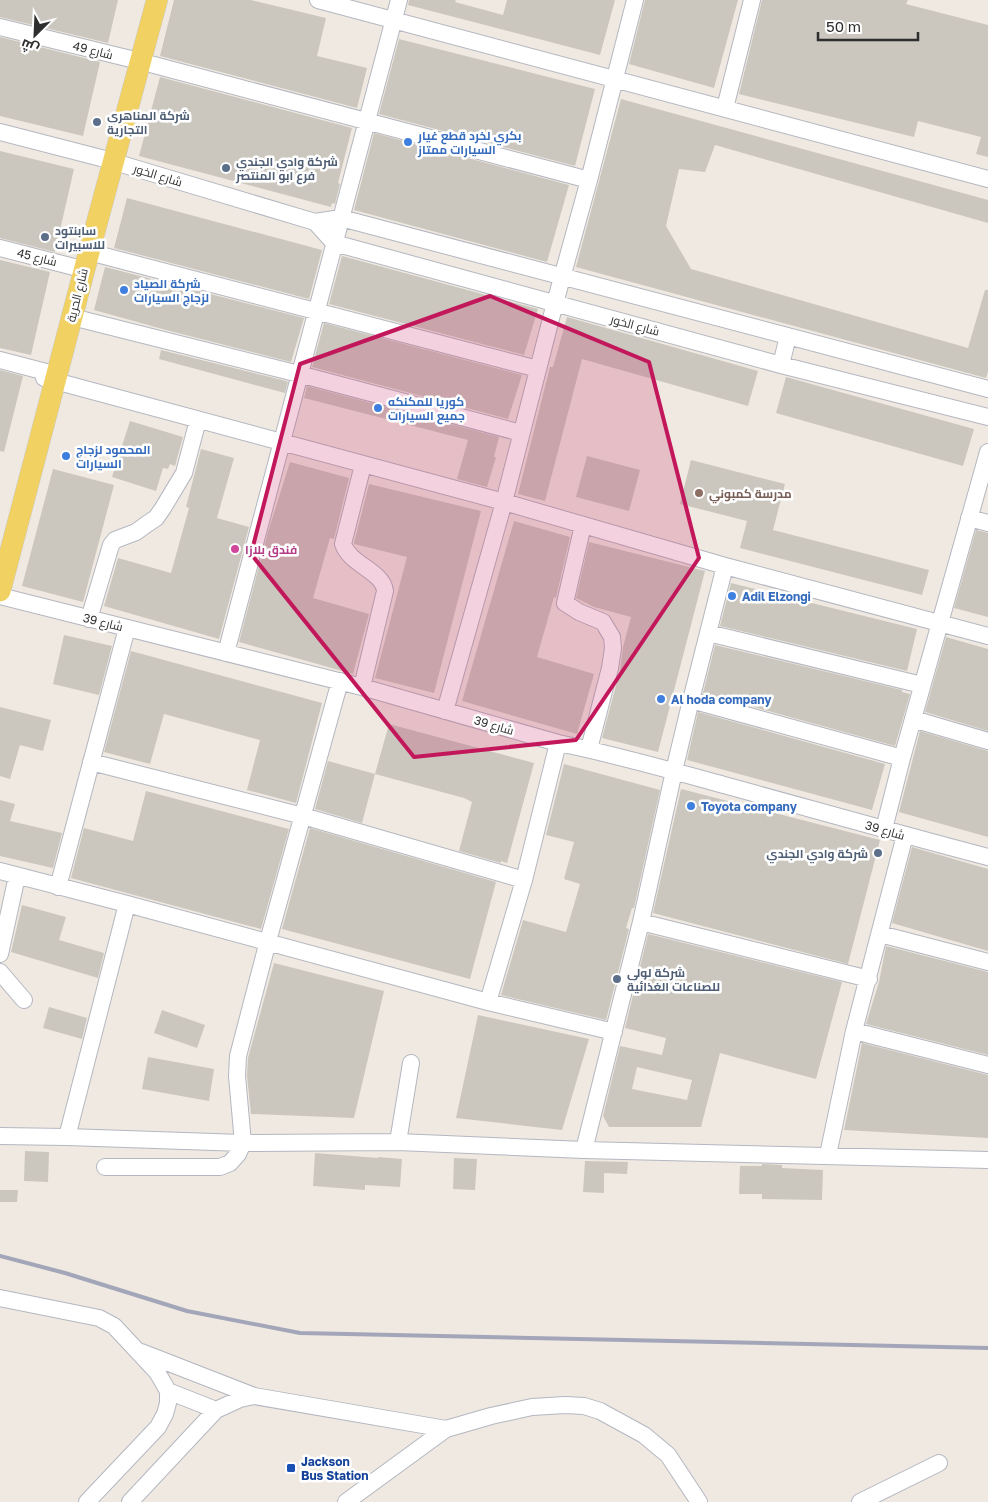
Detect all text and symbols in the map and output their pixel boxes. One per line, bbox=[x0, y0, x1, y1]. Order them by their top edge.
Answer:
north arrow bbox=[10, 10, 60, 60]
scale bar bbox=[818, 10, 918, 42]
text: 50 m bbox=[826, 17, 861, 35]
text: ش bbox=[18, 35, 42, 59]
street label: شارع 49 bbox=[71, 38, 115, 63]
place label: شركة المناهري التجارية bbox=[107, 108, 190, 138]
marker: شركة المناهري التجارية bbox=[91, 116, 103, 128]
place label: بكري لخرد قطع غيار السيارات ممتاز bbox=[417, 128, 521, 158]
marker: بكري لخرد قطع غيار السيارات ممتاز bbox=[402, 136, 414, 148]
place label: شركة وادي الجندي فرع ابو المنتصر bbox=[235, 154, 338, 185]
street label: شارع الخور bbox=[131, 160, 184, 190]
marker: شركة وادي الجندي فرع ابو المنتصر bbox=[220, 162, 232, 174]
place label: سابنتود للاسبيرات bbox=[55, 223, 105, 253]
marker: سابنتود للاسبيرات bbox=[39, 231, 51, 243]
street label: شارع 45 bbox=[15, 245, 59, 270]
street label: شارع الحرية bbox=[63, 267, 92, 324]
place label: شركة الصياد لزجاج السيارات bbox=[134, 276, 209, 307]
marker: شركة الصياد لزجاج السيارات bbox=[118, 284, 130, 296]
street label: شارع الخور bbox=[608, 311, 661, 340]
place label: كوريا للمكنكه جميع السيارات bbox=[388, 394, 465, 425]
marker: كوريا للمكنكه جميع السيارات bbox=[372, 402, 384, 414]
place label: المحمود لزجاج السيارات bbox=[76, 442, 151, 472]
marker: المحمود لزجاج السيارات bbox=[60, 450, 72, 462]
place label: مدرسة كمبوني bbox=[709, 486, 792, 504]
marker: مدرسة كمبوني bbox=[693, 487, 705, 499]
place label: فندق بلازا bbox=[245, 542, 297, 558]
marker: فندق بلازا bbox=[229, 543, 241, 555]
place label: Adil Elzongi bbox=[742, 589, 811, 604]
marker: Adil Elzongi bbox=[726, 590, 738, 602]
street label: شارع 39 bbox=[81, 610, 125, 635]
place label: Al hoda company bbox=[671, 692, 772, 707]
marker: Al hoda company bbox=[655, 693, 667, 705]
street label: شارع 39 bbox=[472, 712, 516, 739]
place label: Toyota company bbox=[701, 799, 798, 814]
marker: Toyota company bbox=[685, 800, 697, 812]
street label: شارع 39 bbox=[863, 817, 907, 844]
place label: شركة وادي الجندي bbox=[766, 846, 868, 864]
marker: شركة وادي الجندي bbox=[872, 847, 884, 859]
place label: شركة لولي للصناعات الغذائية bbox=[627, 965, 720, 994]
marker: شركة لولي للصناعات الغذائية bbox=[611, 973, 623, 985]
place label: Jackson Bus Station bbox=[301, 1454, 369, 1483]
marker: Jackson Bus Station bbox=[285, 1462, 297, 1474]

